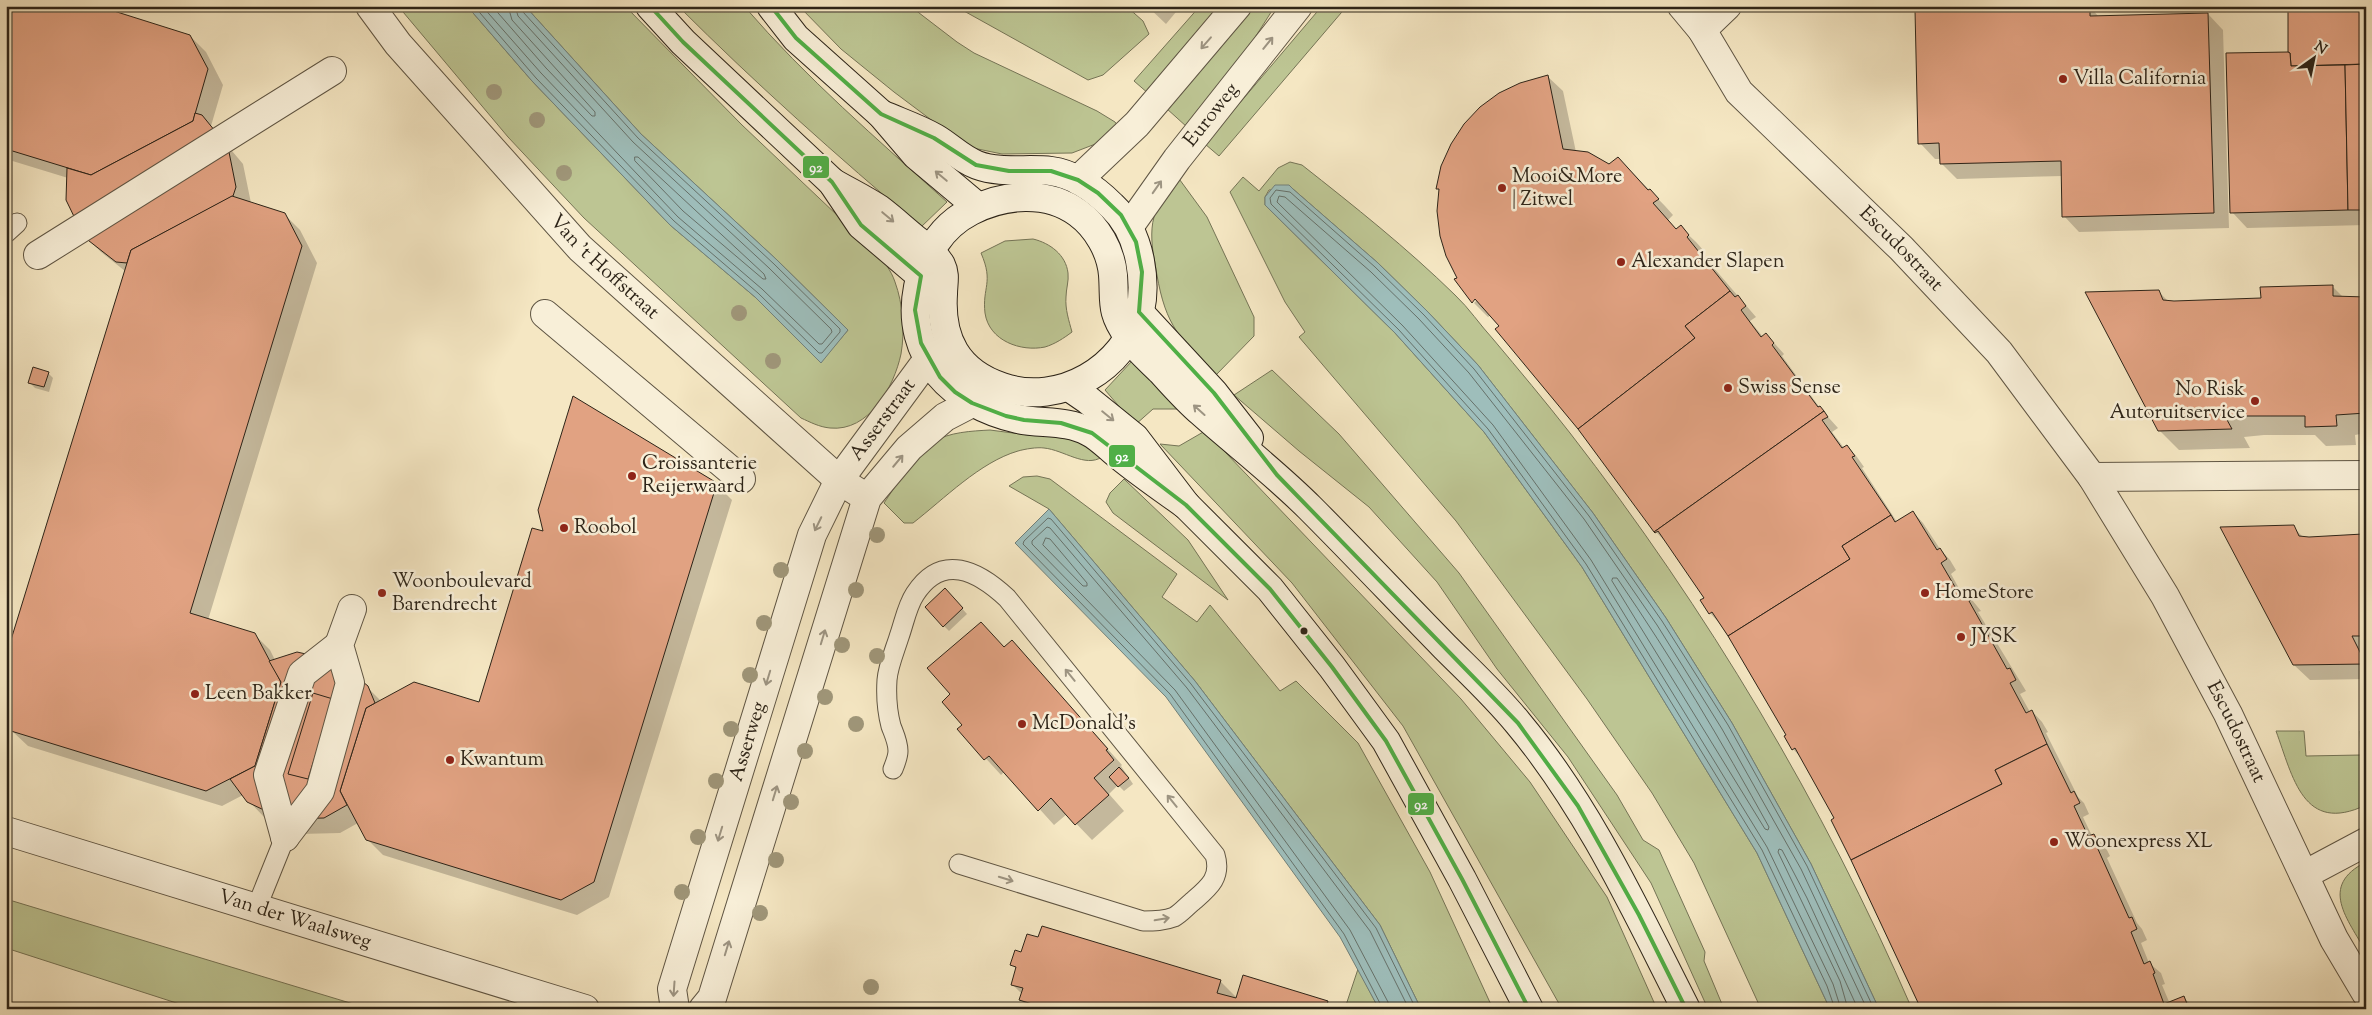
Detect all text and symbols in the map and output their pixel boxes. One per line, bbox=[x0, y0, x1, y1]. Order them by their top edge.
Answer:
north arrow bbox=[2290, 32, 2340, 82]
one-way arrow bbox=[1200, 37, 1211, 50]
one-way arrow bbox=[1263, 37, 1274, 50]
text: N bbox=[2310, 37, 2330, 60]
place label: Villa California bbox=[2073, 65, 2206, 94]
marker: Villa California bbox=[2057, 73, 2069, 85]
street label: Euroweg bbox=[1177, 77, 1246, 154]
line badge: 92 bbox=[802, 155, 830, 179]
text: 92 bbox=[809, 159, 823, 179]
place label: Mooi&More | Zitwel bbox=[1512, 163, 1622, 215]
one-way arrow bbox=[934, 170, 947, 181]
one-way arrow bbox=[1152, 180, 1162, 194]
marker: Mooi&More | Zitwel bbox=[1496, 182, 1508, 194]
street label: Escudostraat bbox=[1852, 200, 1950, 299]
street label: Van 't Hoffstraat bbox=[542, 208, 665, 327]
one-way arrow bbox=[881, 211, 894, 222]
place label: Alexander Slapen bbox=[1631, 248, 1785, 277]
marker: Alexander Slapen bbox=[1615, 256, 1627, 268]
street label: Asserstraat bbox=[843, 373, 923, 467]
place label: Swiss Sense bbox=[1738, 374, 1841, 403]
place label: No Risk Autoruitservice bbox=[2110, 376, 2245, 428]
marker: Swiss Sense bbox=[1722, 382, 1734, 394]
marker: No Risk Autoruitservice bbox=[2249, 395, 2261, 407]
one-way arrow bbox=[1193, 404, 1206, 416]
one-way arrow bbox=[1101, 411, 1114, 422]
line badge: 92 bbox=[1108, 444, 1136, 468]
text: 92 bbox=[1115, 448, 1129, 468]
place label: Croissanterie Reijerwaard bbox=[642, 450, 757, 502]
one-way arrow bbox=[893, 454, 904, 467]
marker: Croissanterie Reijerwaard bbox=[626, 470, 638, 482]
place label: Roobol bbox=[574, 514, 637, 543]
one-way arrow bbox=[813, 516, 822, 531]
marker: Roobol bbox=[558, 522, 570, 534]
place label: Woonboulevard Barendrecht bbox=[392, 568, 532, 620]
place label: HomeStore bbox=[1935, 579, 2034, 608]
marker: Woonboulevard Barendrecht bbox=[376, 587, 388, 599]
marker: HomeStore bbox=[1919, 587, 1931, 599]
place label: JYSK bbox=[1970, 623, 2017, 652]
unlabelled marker bbox=[1299, 626, 1309, 636]
one-way arrow bbox=[819, 630, 829, 646]
marker: JYSK bbox=[1955, 631, 1967, 643]
one-way arrow bbox=[1064, 669, 1075, 682]
one-way arrow bbox=[762, 670, 772, 686]
street label: Escudostraat bbox=[2199, 676, 2273, 788]
place label: Leen Bakker bbox=[205, 680, 312, 709]
marker: Leen Bakker bbox=[189, 688, 201, 700]
street label: Asserweg bbox=[722, 698, 774, 785]
place label: McDonald's bbox=[1032, 710, 1136, 739]
marker: McDonald's bbox=[1016, 718, 1028, 730]
place label: Kwantum bbox=[460, 746, 545, 775]
marker: Kwantum bbox=[444, 754, 456, 766]
one-way arrow bbox=[771, 785, 781, 801]
line badge: 92 bbox=[1407, 792, 1435, 816]
one-way arrow bbox=[1166, 795, 1177, 808]
text: 92 bbox=[1414, 796, 1428, 816]
one-way arrow bbox=[715, 825, 724, 841]
place label: Woonexpress XL bbox=[2064, 828, 2213, 857]
marker: Woonexpress XL bbox=[2048, 836, 2060, 848]
one-way arrow bbox=[997, 874, 1013, 884]
street label: Van der Waalsweg bbox=[214, 883, 375, 957]
one-way arrow bbox=[1153, 914, 1169, 924]
one-way arrow bbox=[723, 940, 733, 956]
one-way arrow bbox=[669, 981, 679, 997]

